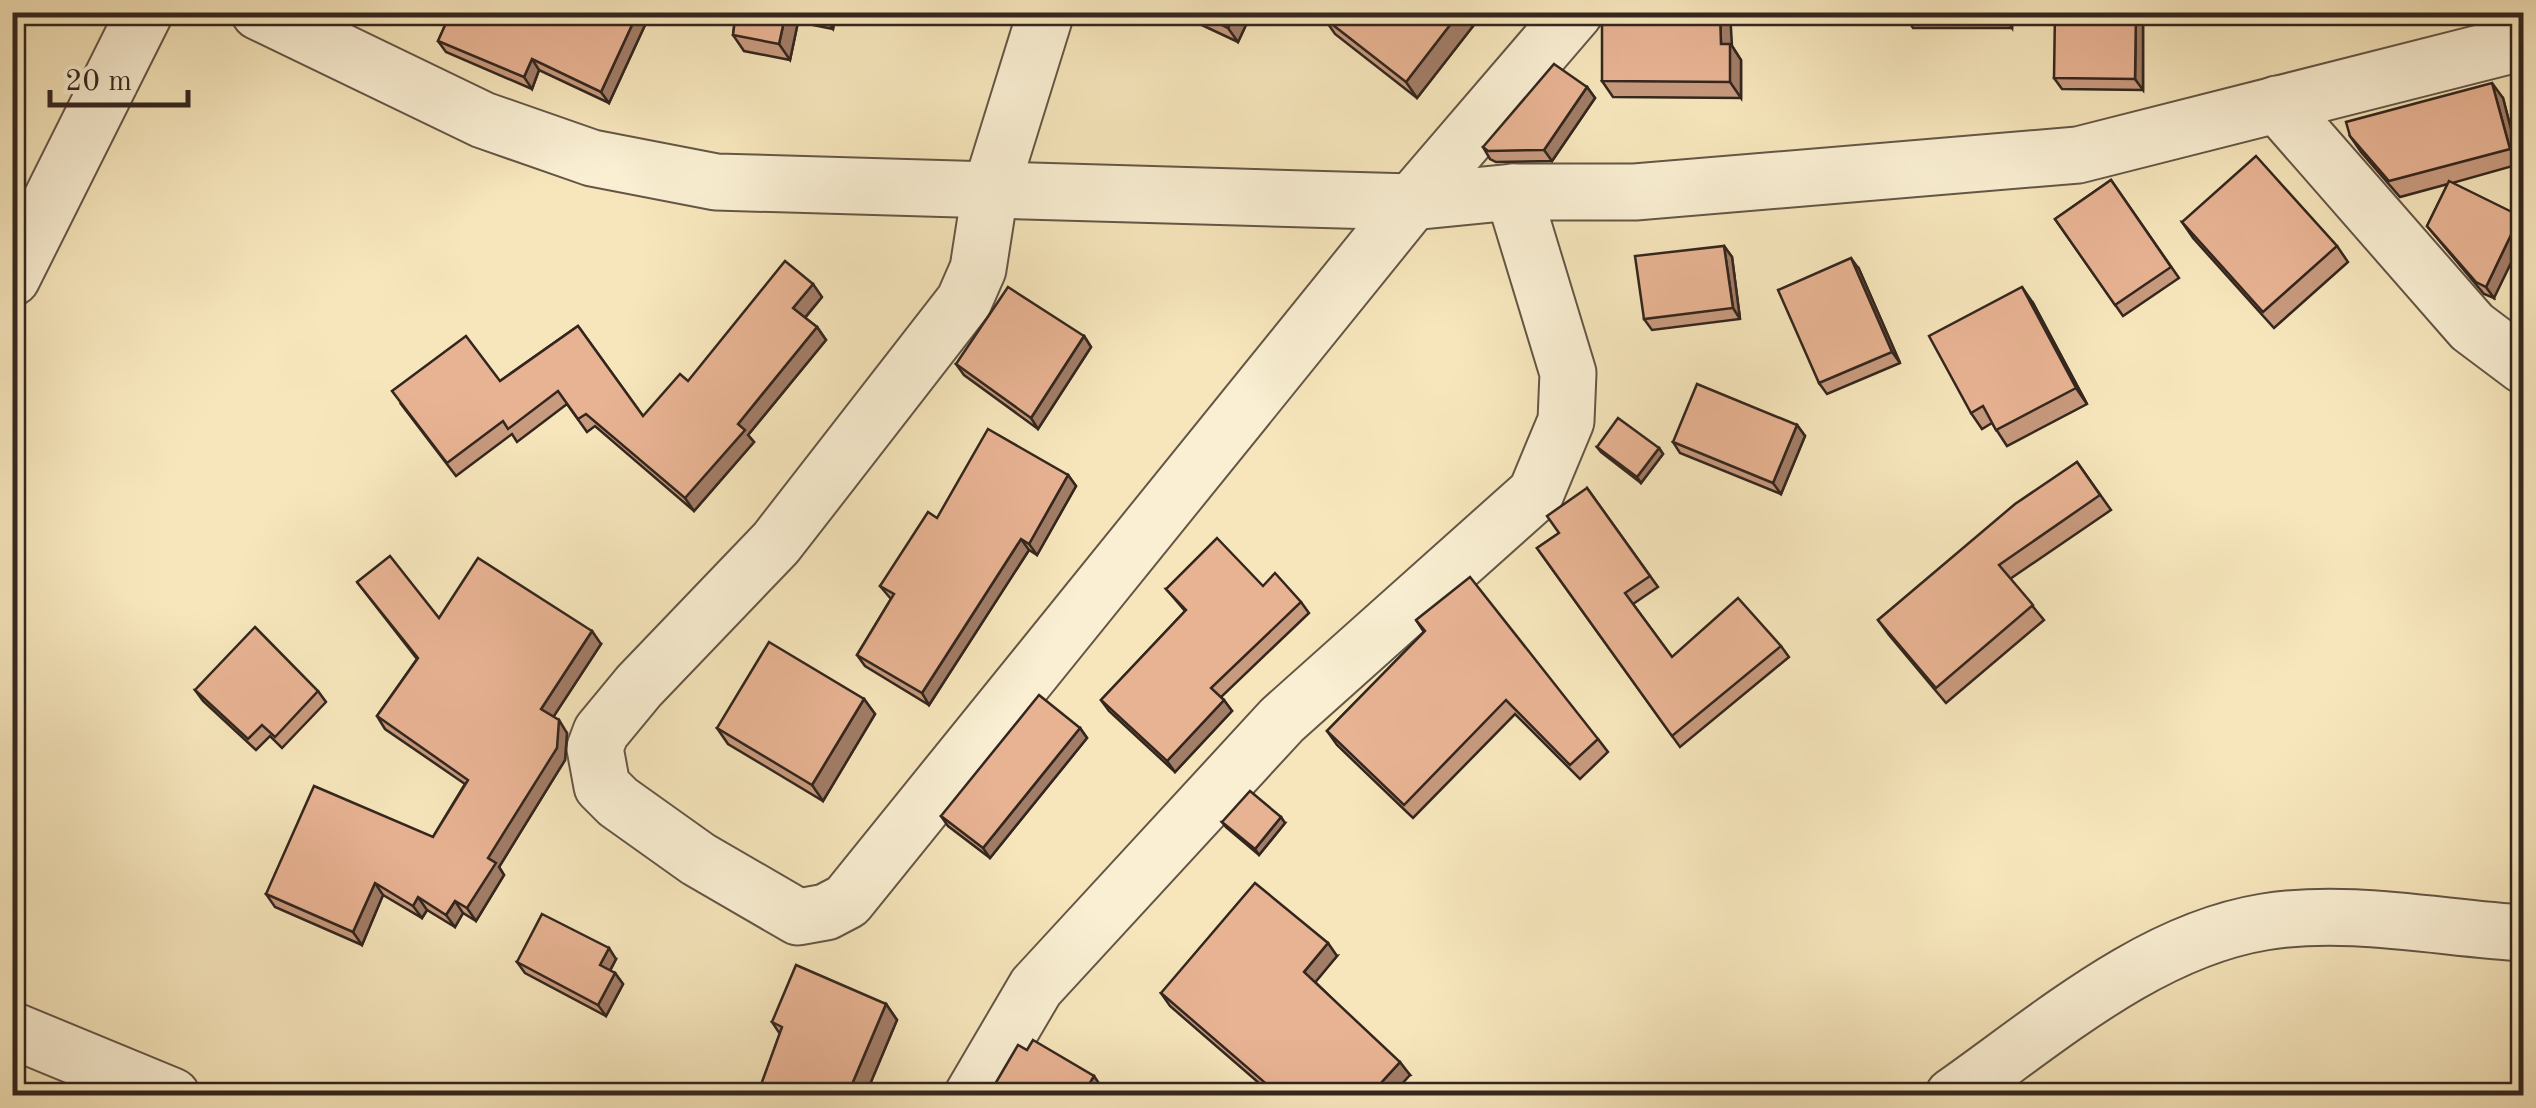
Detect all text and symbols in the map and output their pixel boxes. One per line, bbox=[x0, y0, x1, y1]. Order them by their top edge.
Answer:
scale bar bbox=[50, 45, 188, 107]
text: 20 m bbox=[65, 67, 132, 97]

